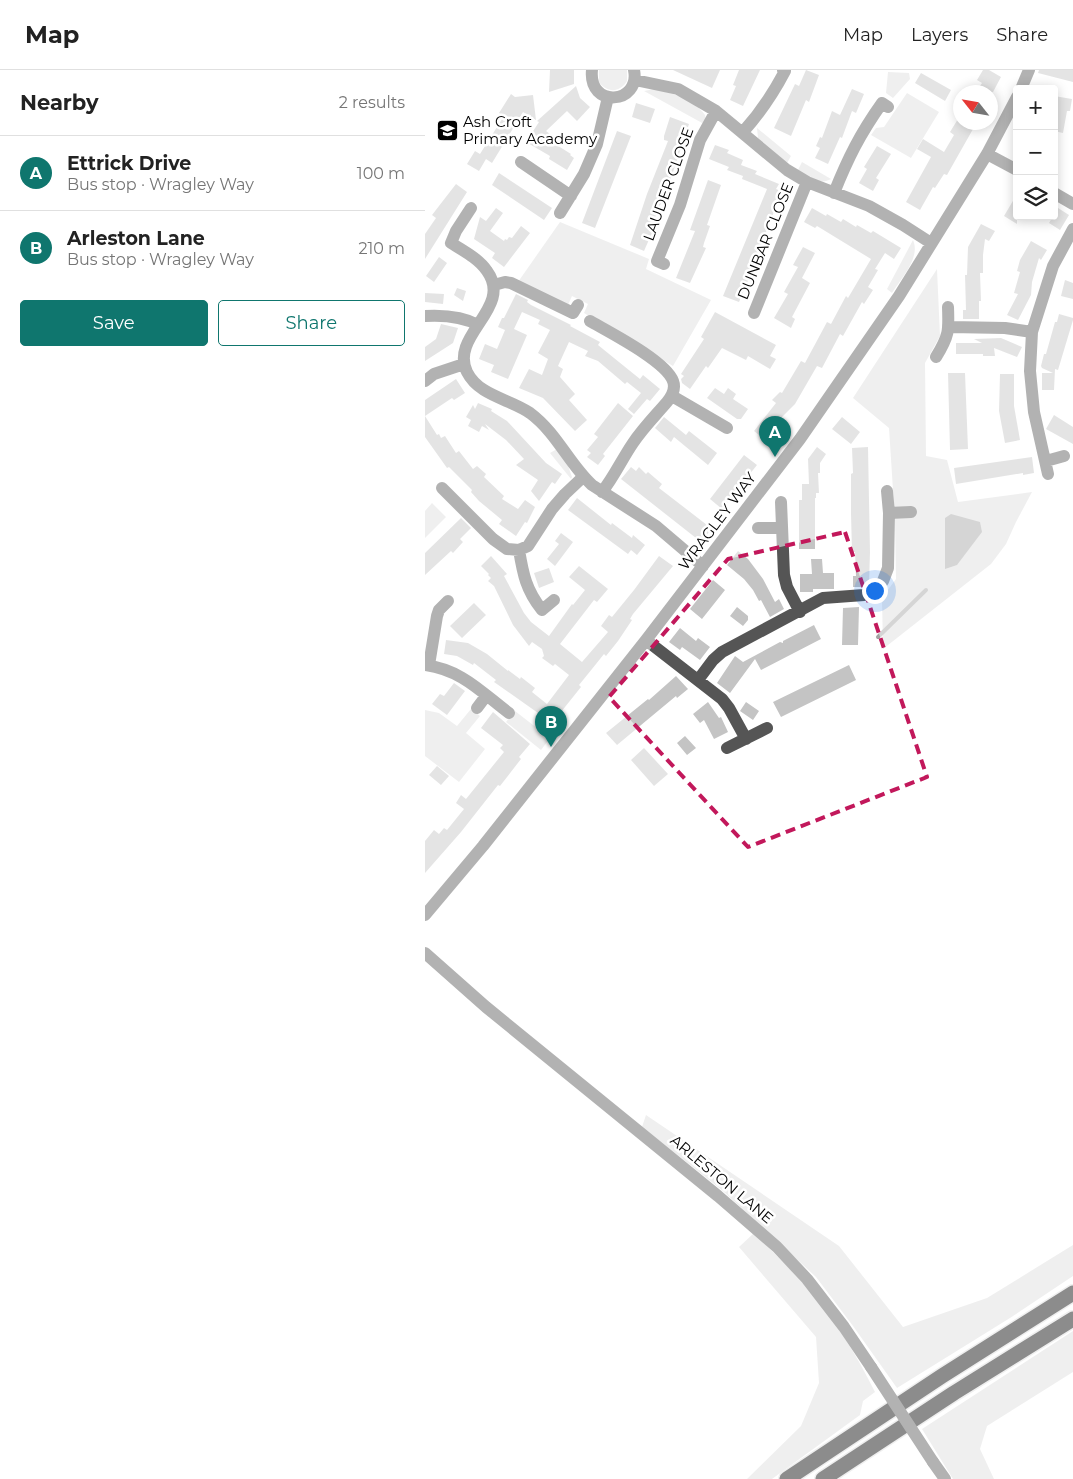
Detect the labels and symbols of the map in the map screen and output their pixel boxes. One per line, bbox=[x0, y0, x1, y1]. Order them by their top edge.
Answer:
north arrow bbox=[953, 85, 998, 130]
place label: Ash Croft Primary Academy bbox=[463, 112, 598, 148]
school or university icon: Ash Croft Primary Academy bbox=[435, 118, 459, 142]
street label: LAUDER CLOSE bbox=[639, 125, 697, 243]
street label: DUNBAR CLOSE bbox=[733, 180, 797, 302]
pin: A bbox=[759, 416, 791, 457]
street label: WRAGLEY WAY bbox=[674, 468, 760, 574]
your location bbox=[862, 578, 888, 604]
pin: B bbox=[535, 706, 567, 747]
street label: ARLESTON LANE bbox=[667, 1130, 777, 1228]

